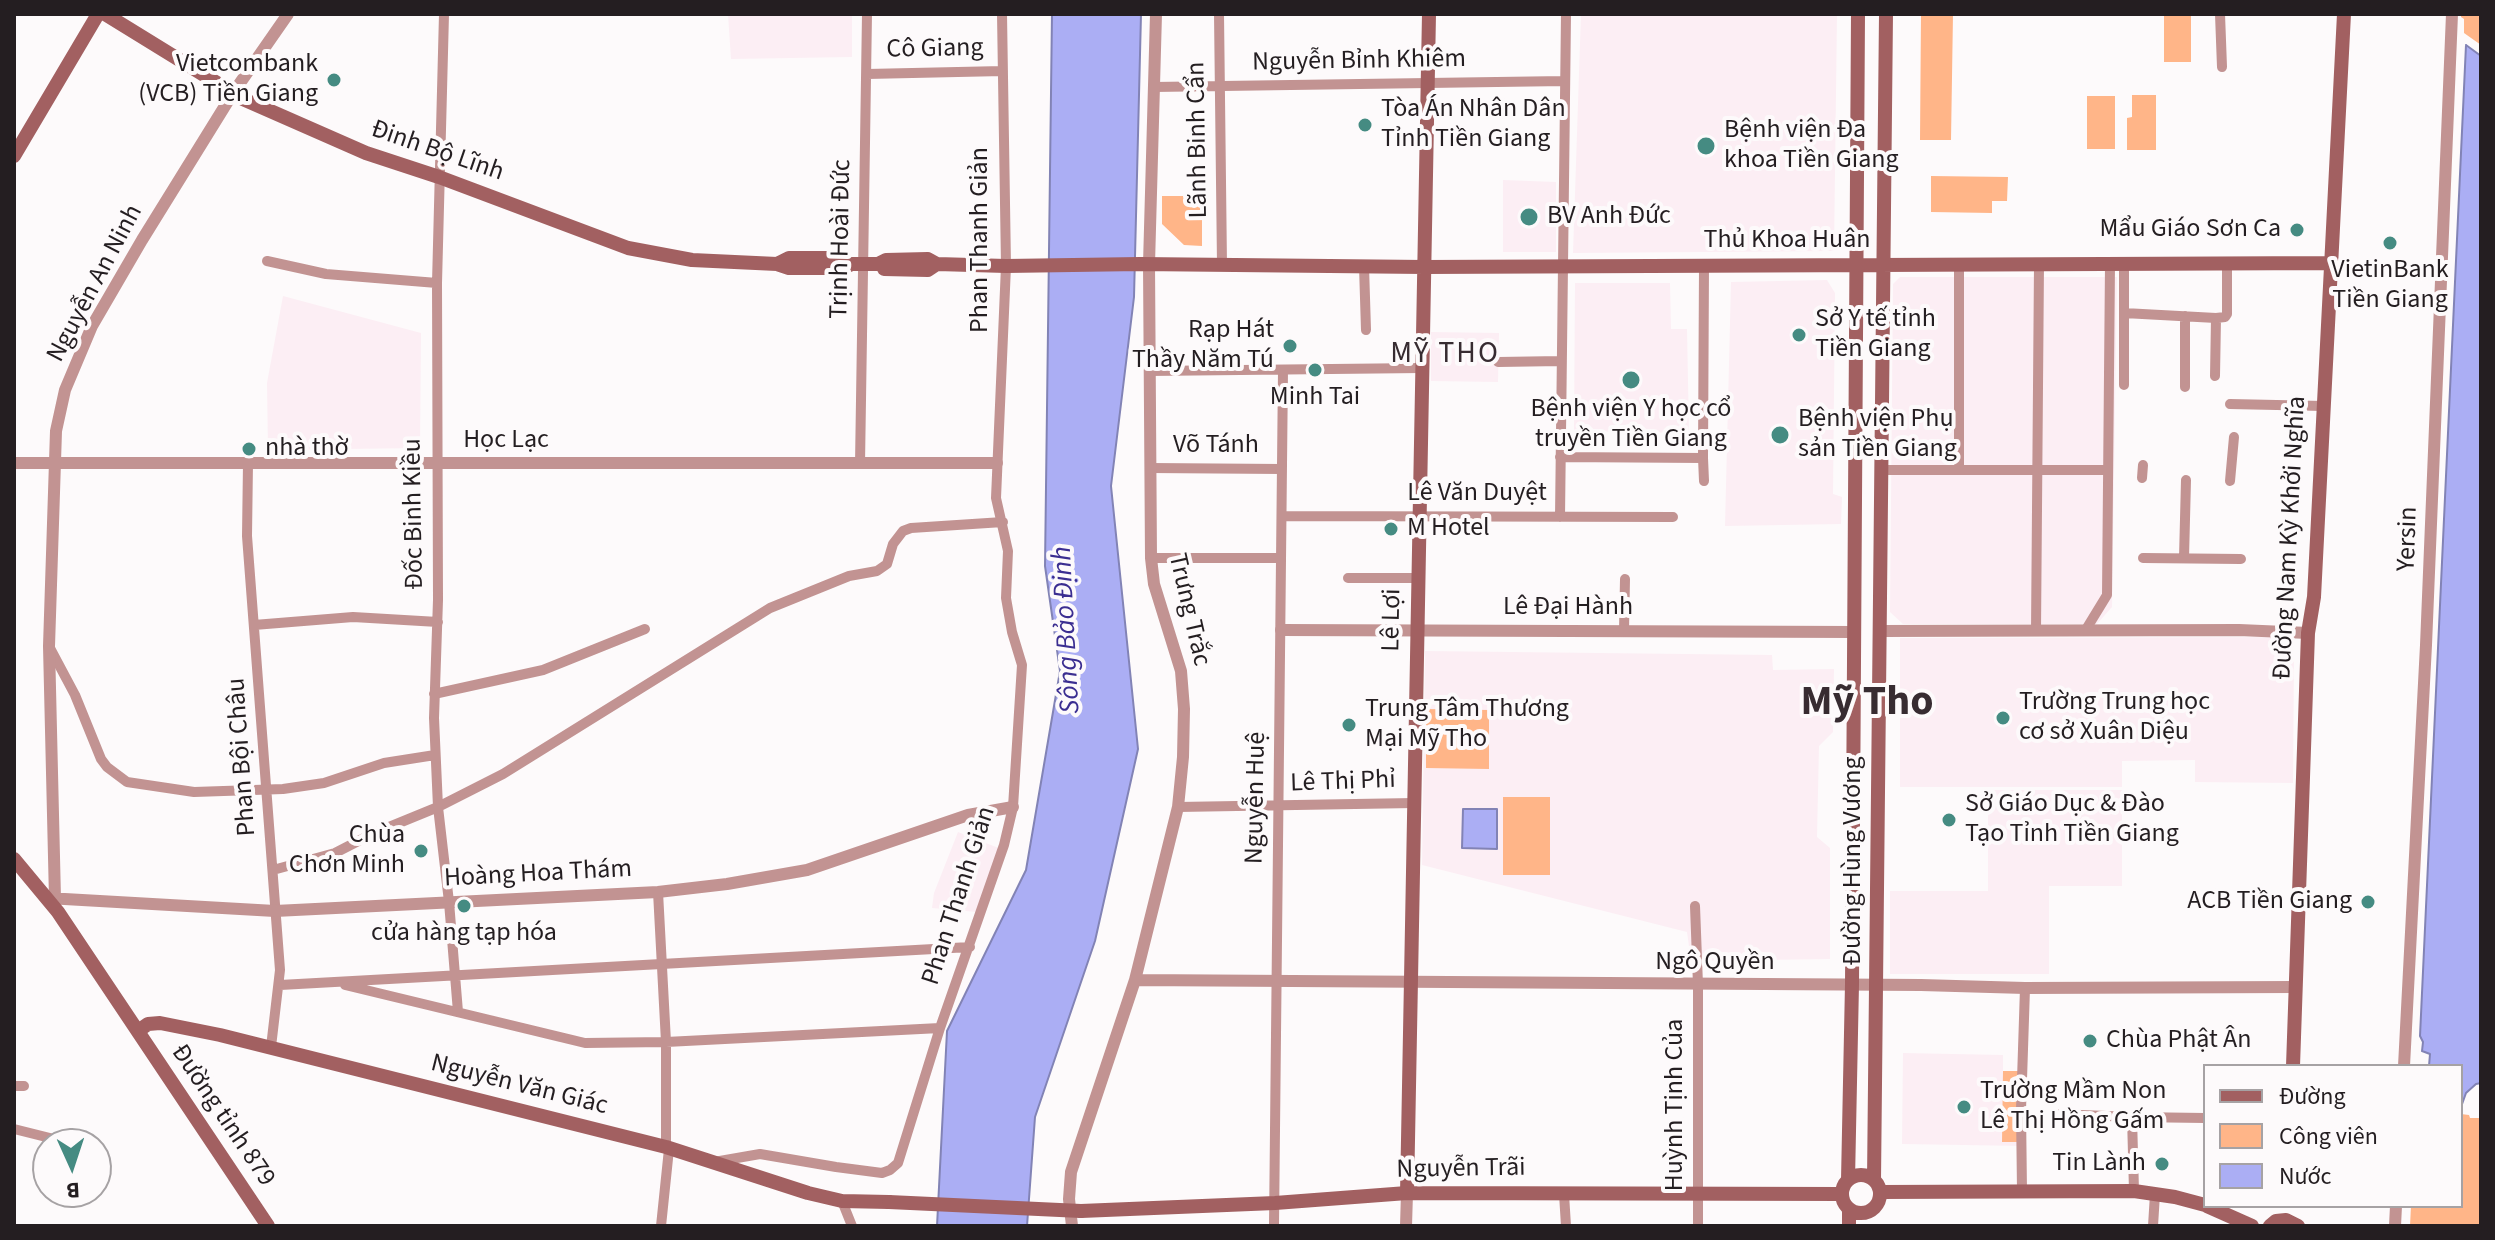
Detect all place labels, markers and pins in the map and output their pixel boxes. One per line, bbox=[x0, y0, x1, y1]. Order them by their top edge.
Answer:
place label: Vietcombank (VCB) Tiền Giang bbox=[138, 49, 318, 110]
marker: Vietcombank (VCB) Tiền Giang bbox=[325, 71, 343, 89]
place label: Tòa Án Nhân Dân Tỉnh Tiền Giang bbox=[1381, 94, 1566, 156]
place label: Bệnh viện Đa khoa Tiền Giang bbox=[1724, 115, 1899, 176]
marker: Tòa Án Nhân Dân Tỉnh Tiền Giang bbox=[1356, 116, 1374, 134]
marker: Bệnh viện Đa khoa Tiền Giang bbox=[1695, 135, 1717, 157]
place label: BV Anh Đức bbox=[1547, 201, 1671, 233]
marker: BV Anh Đức bbox=[1518, 206, 1540, 228]
place label: Mẩu Giáo Sơn Ca bbox=[2099, 214, 2281, 246]
marker: Mẩu Giáo Sơn Ca bbox=[2288, 221, 2306, 239]
marker: VietinBank Tiền Giang bbox=[2381, 234, 2399, 252]
place label: VietinBank Tiền Giang bbox=[2331, 255, 2449, 316]
place label: Sở Y tế tỉnh Tiền Giang bbox=[1815, 304, 1936, 366]
place label: Rạp Hát Thầy Năm Tú bbox=[1132, 315, 1274, 376]
marker: Sở Y tế tỉnh Tiền Giang bbox=[1790, 326, 1808, 344]
marker: Rạp Hát Thầy Năm Tú bbox=[1281, 337, 1299, 355]
marker: Minh Tai bbox=[1306, 361, 1324, 379]
marker: Bệnh viện Y học cổ truyền Tiền Giang bbox=[1620, 369, 1642, 391]
place label: Minh Tai bbox=[1270, 382, 1360, 414]
place label: Bệnh viện Y học cổ truyền Tiền Giang bbox=[1531, 394, 1731, 456]
place label: Bệnh viện Phụ sản Tiền Giang bbox=[1798, 404, 1957, 466]
marker: Bệnh viện Phụ sản Tiền Giang bbox=[1769, 424, 1791, 446]
place label: nhà thờ bbox=[265, 433, 349, 465]
marker: nhà thờ bbox=[240, 440, 258, 458]
place label: M Hotel bbox=[1407, 513, 1490, 545]
marker: M Hotel bbox=[1382, 520, 1400, 538]
place label: Trường Trung học cơ sở Xuân Diệu bbox=[2019, 687, 2210, 748]
place label: Trung Tâm Thương Mại Mỹ Tho bbox=[1365, 694, 1569, 756]
marker: Trường Trung học cơ sở Xuân Diệu bbox=[1994, 709, 2012, 727]
marker: Trung Tâm Thương Mại Mỹ Tho bbox=[1340, 716, 1358, 734]
place label: Sở Giáo Dục & Đào Tạo Tỉnh Tiền Giang bbox=[1965, 789, 2179, 850]
marker: Sở Giáo Dục & Đào Tạo Tỉnh Tiền Giang bbox=[1940, 811, 1958, 829]
place label: Chùa Chơn Minh bbox=[289, 820, 405, 882]
marker: Chùa Chơn Minh bbox=[412, 842, 430, 860]
place label: ACB Tiền Giang bbox=[2187, 886, 2352, 918]
marker: ACB Tiền Giang bbox=[2359, 893, 2377, 911]
marker: cửa hàng tạp hóa bbox=[455, 897, 473, 915]
place label: cửa hàng tạp hóa bbox=[371, 918, 557, 950]
place label: Chùa Phật Ân bbox=[2106, 1025, 2251, 1057]
marker: Chùa Phật Ân bbox=[2081, 1032, 2099, 1050]
place label: Trường Mầm Non Lê Thị Hồng Gấm bbox=[1980, 1076, 2166, 1138]
marker: Trường Mầm Non Lê Thị Hồng Gấm bbox=[1955, 1098, 1973, 1116]
place label: Tin Lành bbox=[2052, 1148, 2146, 1180]
marker: Tin Lành bbox=[2153, 1155, 2171, 1173]

